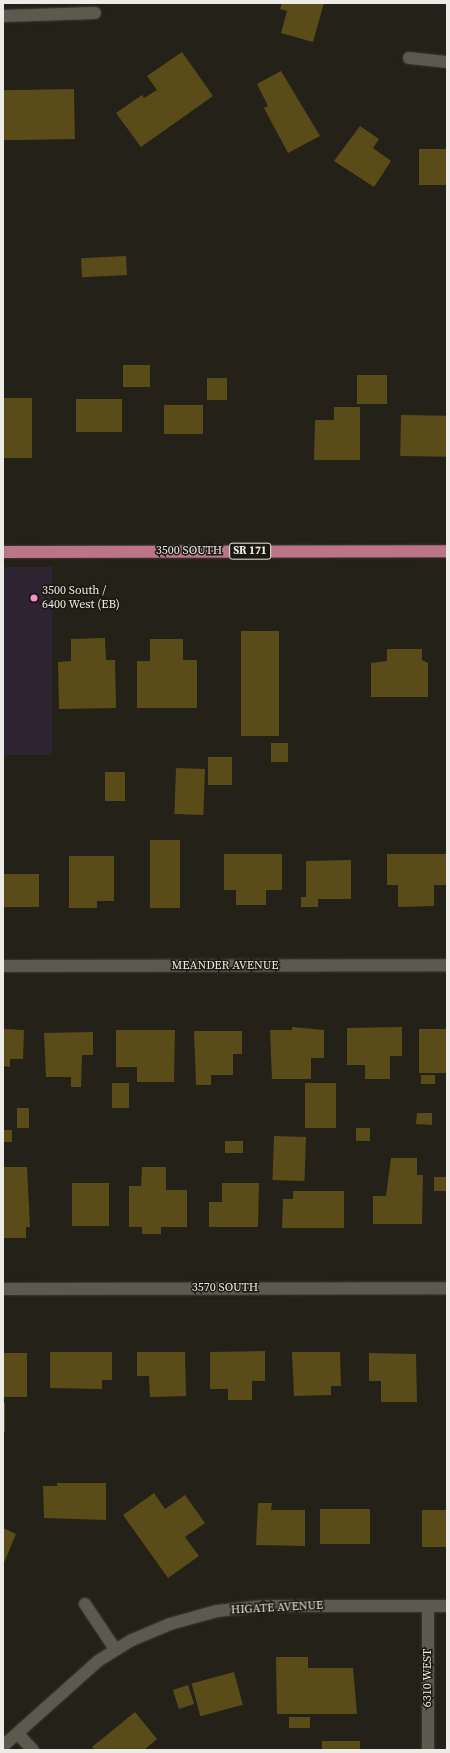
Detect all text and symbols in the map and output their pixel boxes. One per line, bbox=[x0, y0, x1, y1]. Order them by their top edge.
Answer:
road number: SR 171 bbox=[229, 542, 271, 560]
street label: 3500 SOUTH bbox=[156, 544, 222, 558]
place label: 3500 South / 6400 West (EB) bbox=[42, 584, 120, 612]
marker: 3500 South / 6400 West (EB) bbox=[29, 593, 39, 603]
street label: MEANDER AVENUE bbox=[172, 959, 278, 973]
street label: 3570 SOUTH bbox=[192, 1281, 258, 1295]
street label: HIGATE AVENUE bbox=[230, 1598, 324, 1618]
street label: 6310 WEST bbox=[421, 1649, 435, 1707]

